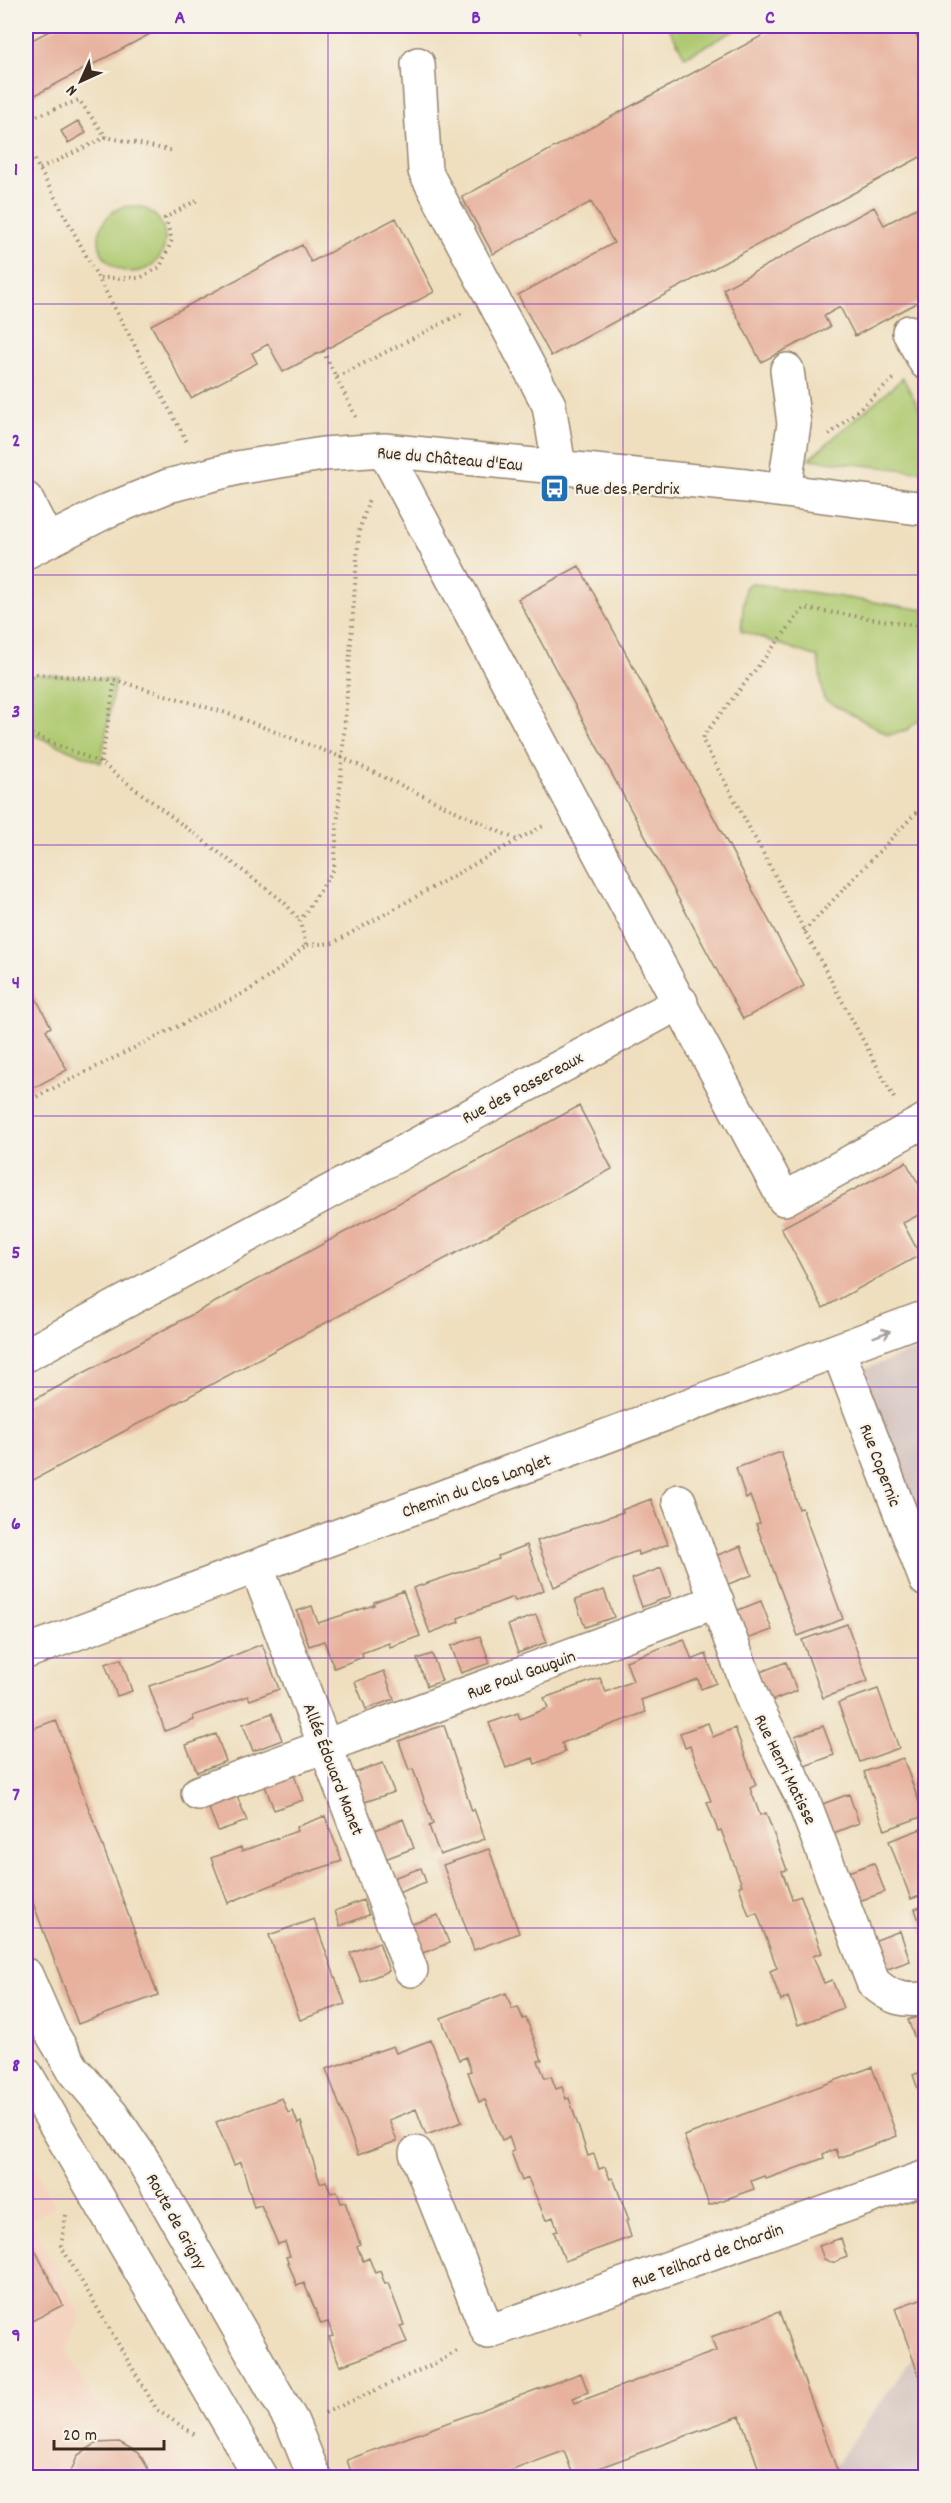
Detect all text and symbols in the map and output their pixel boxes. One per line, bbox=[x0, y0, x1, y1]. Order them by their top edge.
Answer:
text: A bbox=[175, 5, 186, 33]
text: B bbox=[471, 5, 481, 33]
text: C bbox=[765, 5, 775, 33]
north arrow bbox=[51, 51, 111, 111]
text: N bbox=[61, 79, 83, 101]
text: 1 bbox=[14, 157, 18, 185]
text: 2 bbox=[12, 428, 20, 456]
street label: Rue du Château d'Eau bbox=[376, 442, 524, 479]
bus stop icon: Rue des Perdrix bbox=[538, 472, 570, 504]
place label: Rue des Perdrix bbox=[575, 478, 680, 503]
text: 3 bbox=[12, 699, 20, 727]
text: 4 bbox=[12, 970, 20, 998]
street label: Rue des Passereaux bbox=[458, 1047, 588, 1132]
text: 5 bbox=[11, 1240, 21, 1268]
one-way arrow bbox=[872, 1327, 890, 1338]
street label: Rue Copernic bbox=[851, 1421, 906, 1511]
street label: Chemin du Clos Langlet bbox=[399, 1449, 555, 1526]
text: 6 bbox=[11, 1511, 21, 1539]
street label: Rue Paul Gauguin bbox=[464, 1645, 580, 1708]
street label: Allée Édouard Manet bbox=[295, 1700, 369, 1840]
street label: Rue Henri Matisse bbox=[746, 1711, 821, 1830]
text: 7 bbox=[12, 1782, 20, 1810]
text: 8 bbox=[12, 2053, 20, 2081]
street label: Route de Grigny bbox=[138, 2170, 212, 2275]
street label: Rue Teilhard de Chardin bbox=[628, 2218, 787, 2296]
text: 9 bbox=[11, 2323, 21, 2351]
scale bar bbox=[54, 2413, 164, 2451]
text: 20 m bbox=[63, 2424, 97, 2449]

